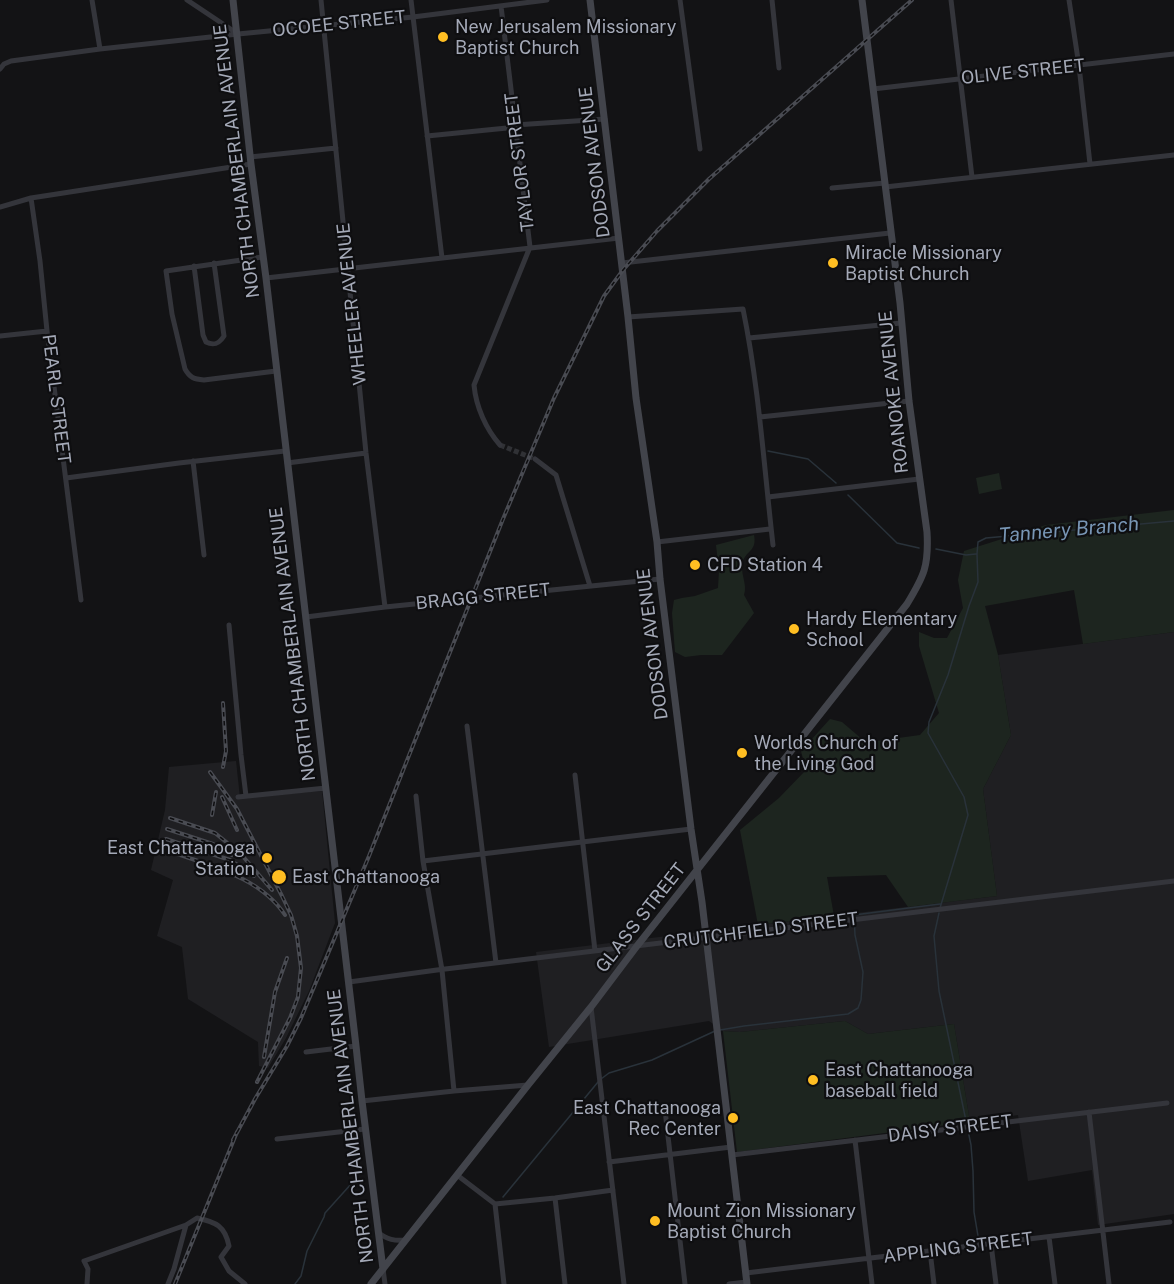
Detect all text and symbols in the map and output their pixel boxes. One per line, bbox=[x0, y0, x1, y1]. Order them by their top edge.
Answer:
street label: OCOEE STREET bbox=[271, 6, 407, 42]
place label: New Jerusalem Missionary Baptist Church bbox=[455, 16, 676, 58]
street label: NORTH CHAMBERLAIN AVENUE bbox=[209, 23, 265, 299]
marker: New Jerusalem Missionary Baptist Church bbox=[436, 30, 450, 44]
street label: OLIVE STREET bbox=[960, 55, 1086, 89]
street label: DODSON AVENUE bbox=[575, 85, 615, 239]
street label: TAYLOR STREET bbox=[501, 92, 539, 232]
street label: WHEELER AVENUE bbox=[333, 222, 371, 386]
place label: Miracle Missionary Baptist Church bbox=[845, 242, 1002, 284]
marker: Miracle Missionary Baptist Church bbox=[826, 256, 840, 270]
street label: ROANOKE AVENUE bbox=[875, 310, 913, 474]
street label: PEARL STREET bbox=[37, 333, 75, 465]
street label: NORTH CHAMBERLAIN AVENUE bbox=[265, 506, 321, 782]
water label: Tannery Branch bbox=[998, 512, 1140, 548]
place label: CFD Station 4 bbox=[707, 554, 823, 576]
marker: CFD Station 4 bbox=[688, 558, 702, 572]
street label: DODSON AVENUE bbox=[633, 567, 673, 721]
street label: BRAGG STREET bbox=[415, 579, 551, 615]
place label: Hardy Elementary School bbox=[806, 608, 957, 650]
marker: Hardy Elementary School bbox=[787, 622, 801, 636]
place label: Worlds Church of the Living God bbox=[754, 732, 898, 774]
marker: Worlds Church of the Living God bbox=[735, 746, 749, 760]
place label: East Chattanooga Station bbox=[107, 837, 255, 880]
marker: East Chattanooga Station bbox=[260, 851, 274, 865]
street label: GLASS STREET bbox=[592, 859, 690, 977]
place label: East Chattanooga bbox=[292, 866, 440, 888]
marker: East Chattanooga bbox=[270, 868, 288, 886]
street label: CRUTCHFIELD STREET bbox=[662, 908, 860, 954]
street label: NORTH CHAMBERLAIN AVENUE bbox=[323, 988, 379, 1264]
place label: East Chattanooga baseball field bbox=[825, 1059, 973, 1102]
marker: East Chattanooga baseball field bbox=[806, 1073, 820, 1087]
place label: East Chattanooga Rec Center bbox=[573, 1097, 721, 1140]
marker: East Chattanooga Rec Center bbox=[726, 1111, 740, 1125]
street label: DAISY STREET bbox=[887, 1111, 1013, 1147]
place label: Mount Zion Missionary Baptist Church bbox=[667, 1200, 856, 1242]
marker: Mount Zion Missionary Baptist Church bbox=[648, 1214, 662, 1228]
street label: APPLING STREET bbox=[882, 1228, 1034, 1268]

